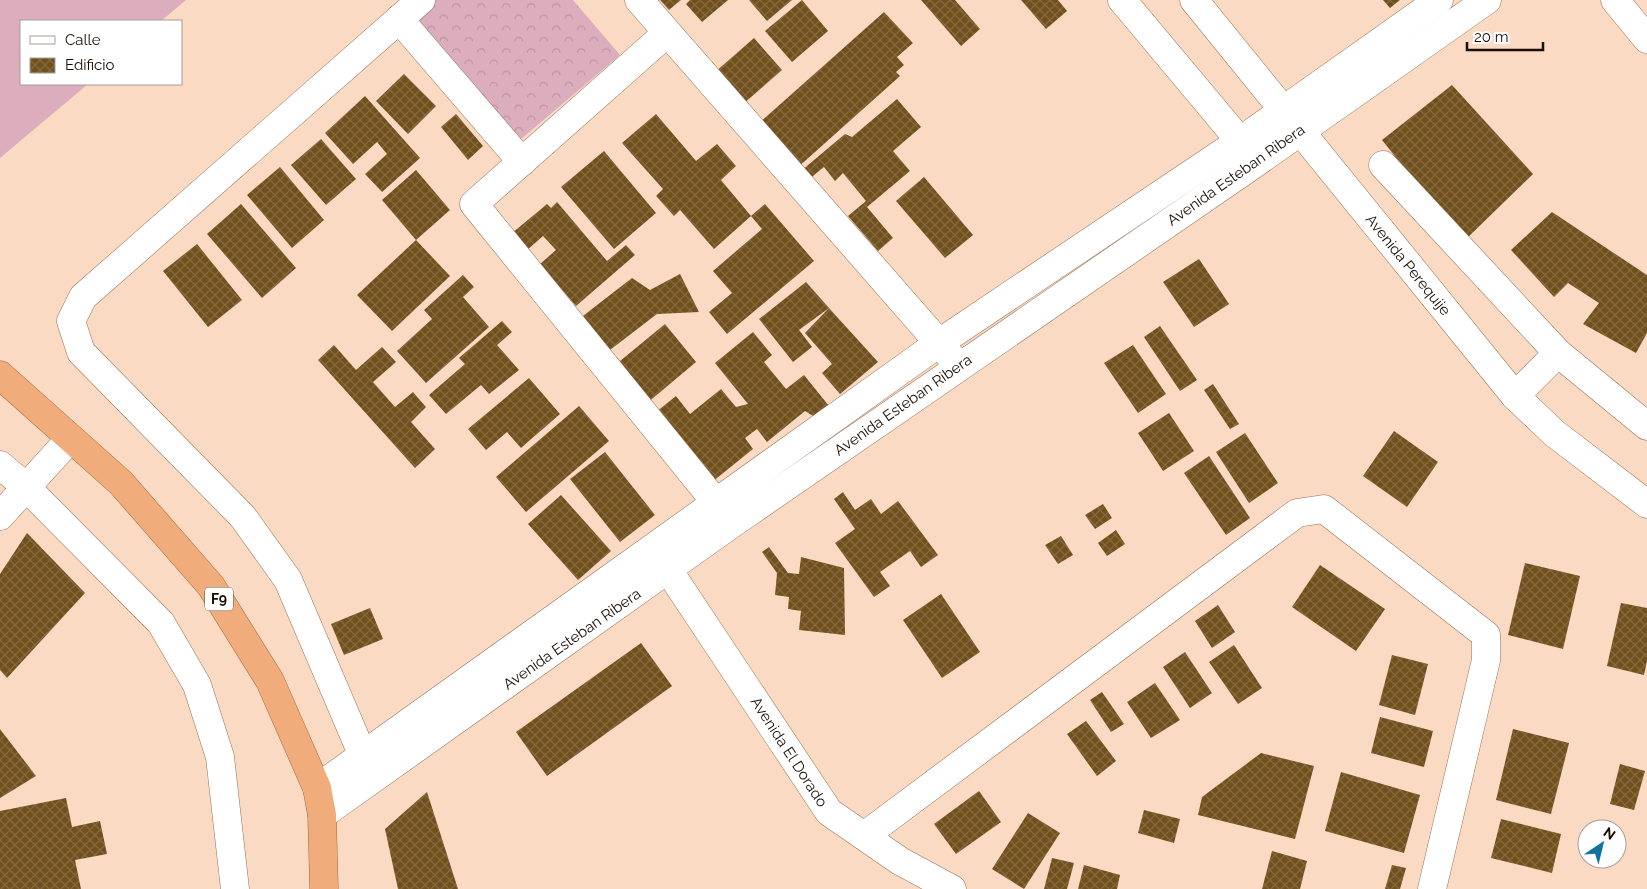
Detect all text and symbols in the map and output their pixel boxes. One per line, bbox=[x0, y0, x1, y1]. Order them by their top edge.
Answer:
legend bbox=[20, 20, 182, 85]
scale bar bbox=[1467, 20, 1543, 52]
text: 20 m bbox=[1474, 28, 1509, 46]
text: Calle bbox=[65, 31, 101, 49]
text: Edificio bbox=[65, 56, 115, 74]
street label: Avenida Esteban Ribera bbox=[1164, 121, 1308, 229]
street label: Avenida Perequije bbox=[1362, 211, 1454, 319]
street label: Avenida Esteban Ribera bbox=[831, 351, 975, 459]
street label: Avenida Esteban Ribera bbox=[500, 585, 644, 693]
road number: F9 bbox=[205, 588, 233, 610]
street label: Avenida El Dorado bbox=[747, 694, 831, 810]
north arrow bbox=[1577, 819, 1627, 869]
text: N bbox=[1600, 824, 1618, 843]

